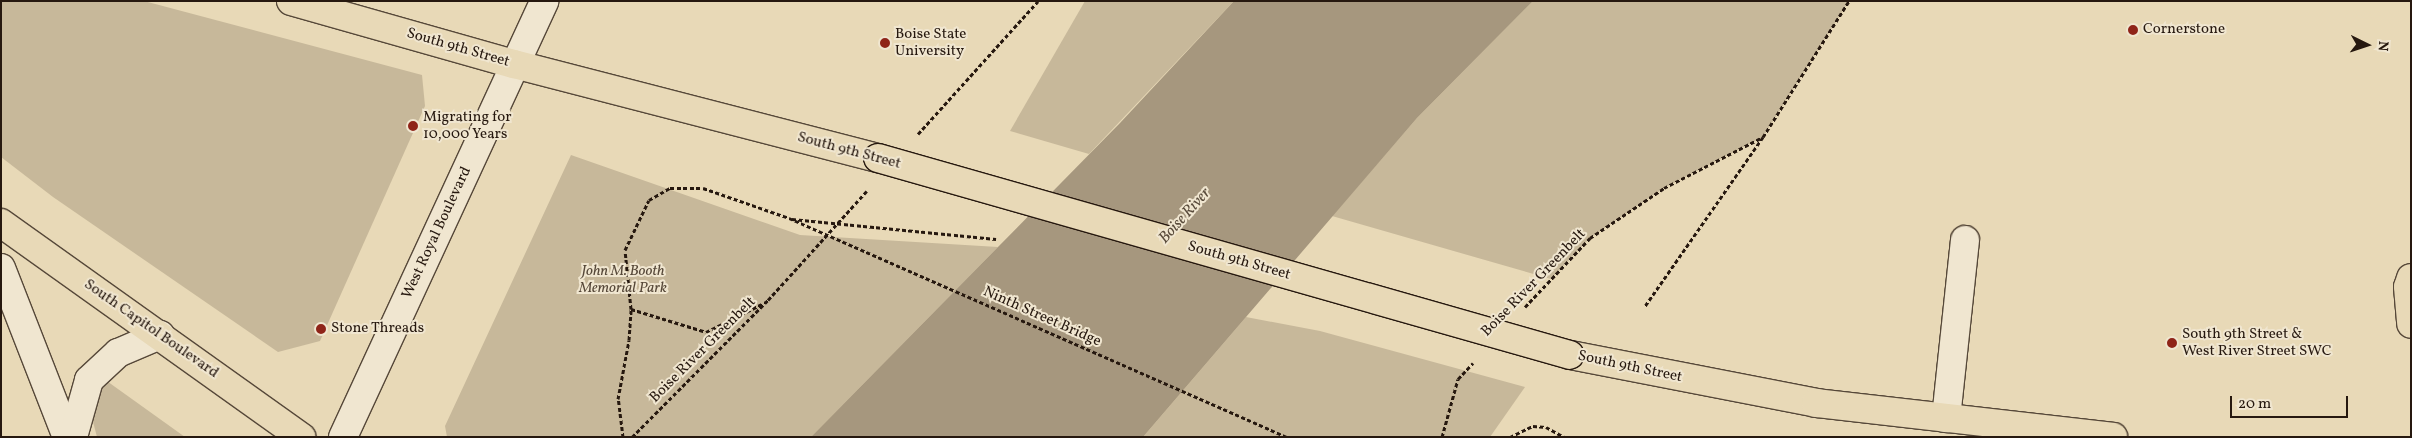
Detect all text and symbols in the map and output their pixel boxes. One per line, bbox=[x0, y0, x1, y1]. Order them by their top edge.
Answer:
north arrow bbox=[2342, 20, 2392, 70]
place label: Cornerstone bbox=[2143, 21, 2225, 39]
marker: Cornerstone bbox=[2127, 24, 2139, 36]
street label: South 9th Street bbox=[404, 25, 512, 71]
place label: Boise State University bbox=[895, 25, 966, 60]
marker: Boise State University bbox=[879, 37, 891, 49]
text: N bbox=[2373, 40, 2392, 52]
place label: Migrating for 10,000 Years bbox=[423, 108, 511, 143]
marker: Migrating for 10,000 Years bbox=[407, 120, 419, 132]
street label: South 9th Street bbox=[795, 129, 903, 173]
street label: West Royal Boulevard bbox=[398, 164, 476, 302]
water label: Boise River bbox=[1155, 184, 1215, 248]
street label: Boise River Greenbelt bbox=[1478, 225, 1590, 341]
street label: South 9th Street bbox=[1185, 238, 1293, 284]
park label: John M. Booth Memorial Park bbox=[579, 262, 667, 297]
street label: South Capitol Boulevard bbox=[80, 276, 222, 382]
street label: Ninth Street Bridge bbox=[980, 283, 1104, 351]
street label: Boise River Greenbelt bbox=[646, 293, 760, 407]
place label: Stone Threads bbox=[331, 320, 425, 338]
marker: Stone Threads bbox=[315, 323, 327, 335]
place label: South 9th Street & West River Street SWC bbox=[2182, 325, 2331, 360]
marker: South 9th Street & West River Street SWC bbox=[2166, 337, 2178, 349]
street label: South 9th Street bbox=[1576, 347, 1684, 387]
scale bar bbox=[2232, 386, 2350, 418]
text: 20 m bbox=[2238, 394, 2271, 415]

